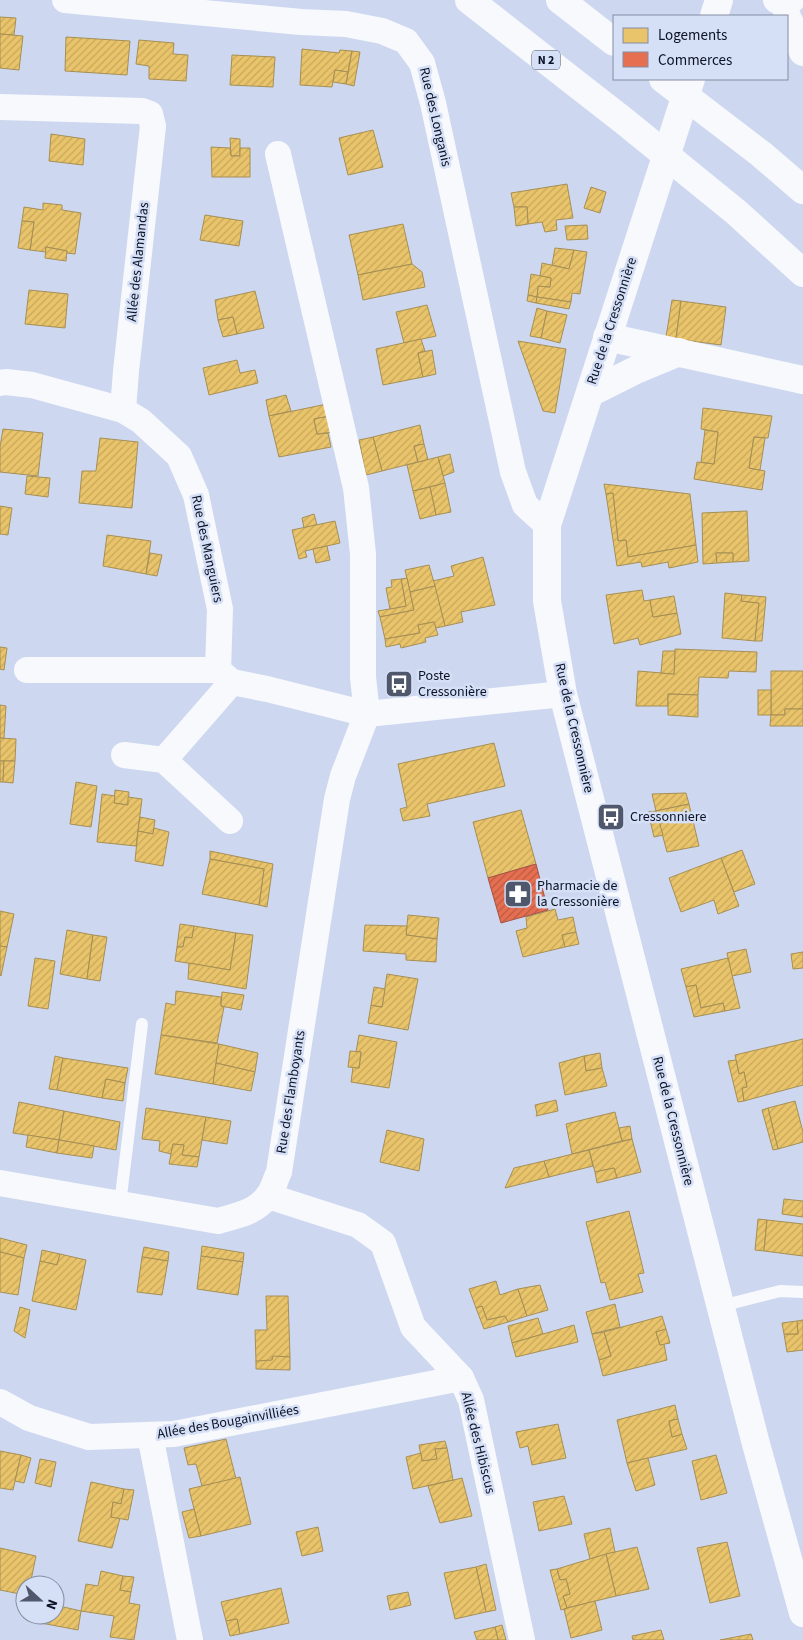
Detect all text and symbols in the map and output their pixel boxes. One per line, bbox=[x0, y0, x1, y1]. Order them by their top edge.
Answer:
legend bbox=[613, 15, 788, 80]
text: Logements bbox=[658, 25, 727, 46]
road number: N 2 bbox=[532, 50, 560, 70]
text: Commerces bbox=[658, 50, 732, 71]
street label: Rue des Longanis bbox=[414, 65, 456, 169]
street label: Allée des Alamandas bbox=[122, 201, 154, 323]
street label: Rue de la Cressonnière bbox=[582, 255, 642, 387]
street label: Rue des Manguiers bbox=[186, 493, 228, 605]
street label: Rue de la Cressonnière bbox=[549, 661, 599, 795]
place label: Poste Cressonière bbox=[418, 666, 487, 702]
bus stop icon: Poste Cressonière bbox=[384, 669, 414, 699]
bus stop icon: Cressonniere bbox=[596, 802, 626, 832]
place label: Cressonniere bbox=[630, 807, 706, 827]
place label: Pharmacie de la Cressonière bbox=[537, 876, 619, 912]
pharmacy icon: Pharmacie de la Cressonière bbox=[503, 879, 533, 909]
street label: Rue des Flamboyants bbox=[271, 1029, 311, 1155]
street label: Rue de la Cressonnière bbox=[647, 1054, 699, 1188]
street label: Allée des Hibiscus bbox=[456, 1390, 500, 1496]
street label: Allée des Bougainvilliées bbox=[156, 1400, 301, 1444]
north arrow bbox=[15, 1575, 65, 1625]
text: N bbox=[40, 1596, 62, 1612]

